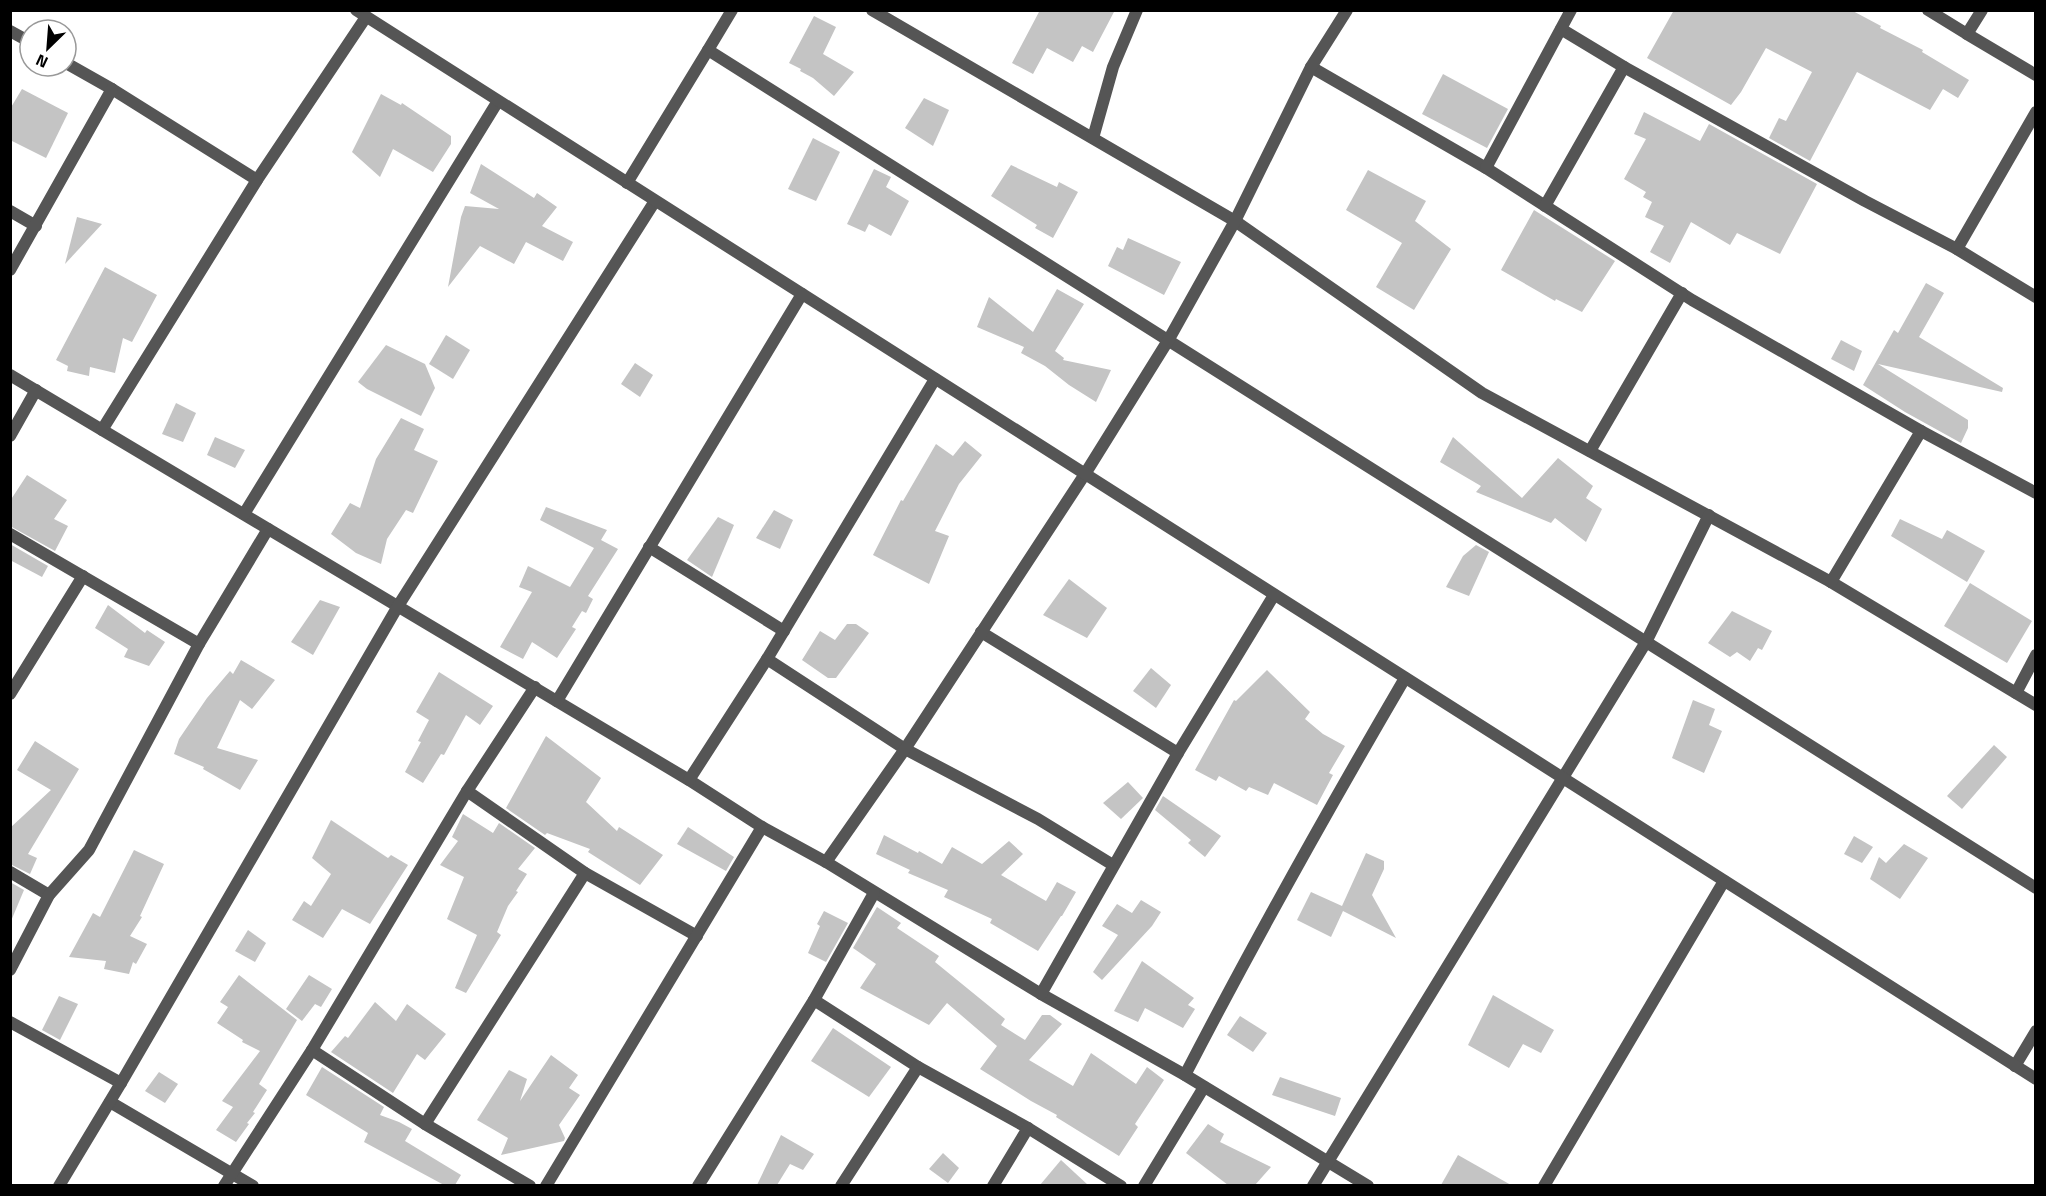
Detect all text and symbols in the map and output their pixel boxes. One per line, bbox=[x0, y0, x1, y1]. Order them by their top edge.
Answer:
north arrow bbox=[18, 18, 78, 78]
text: N bbox=[32, 48, 52, 75]

